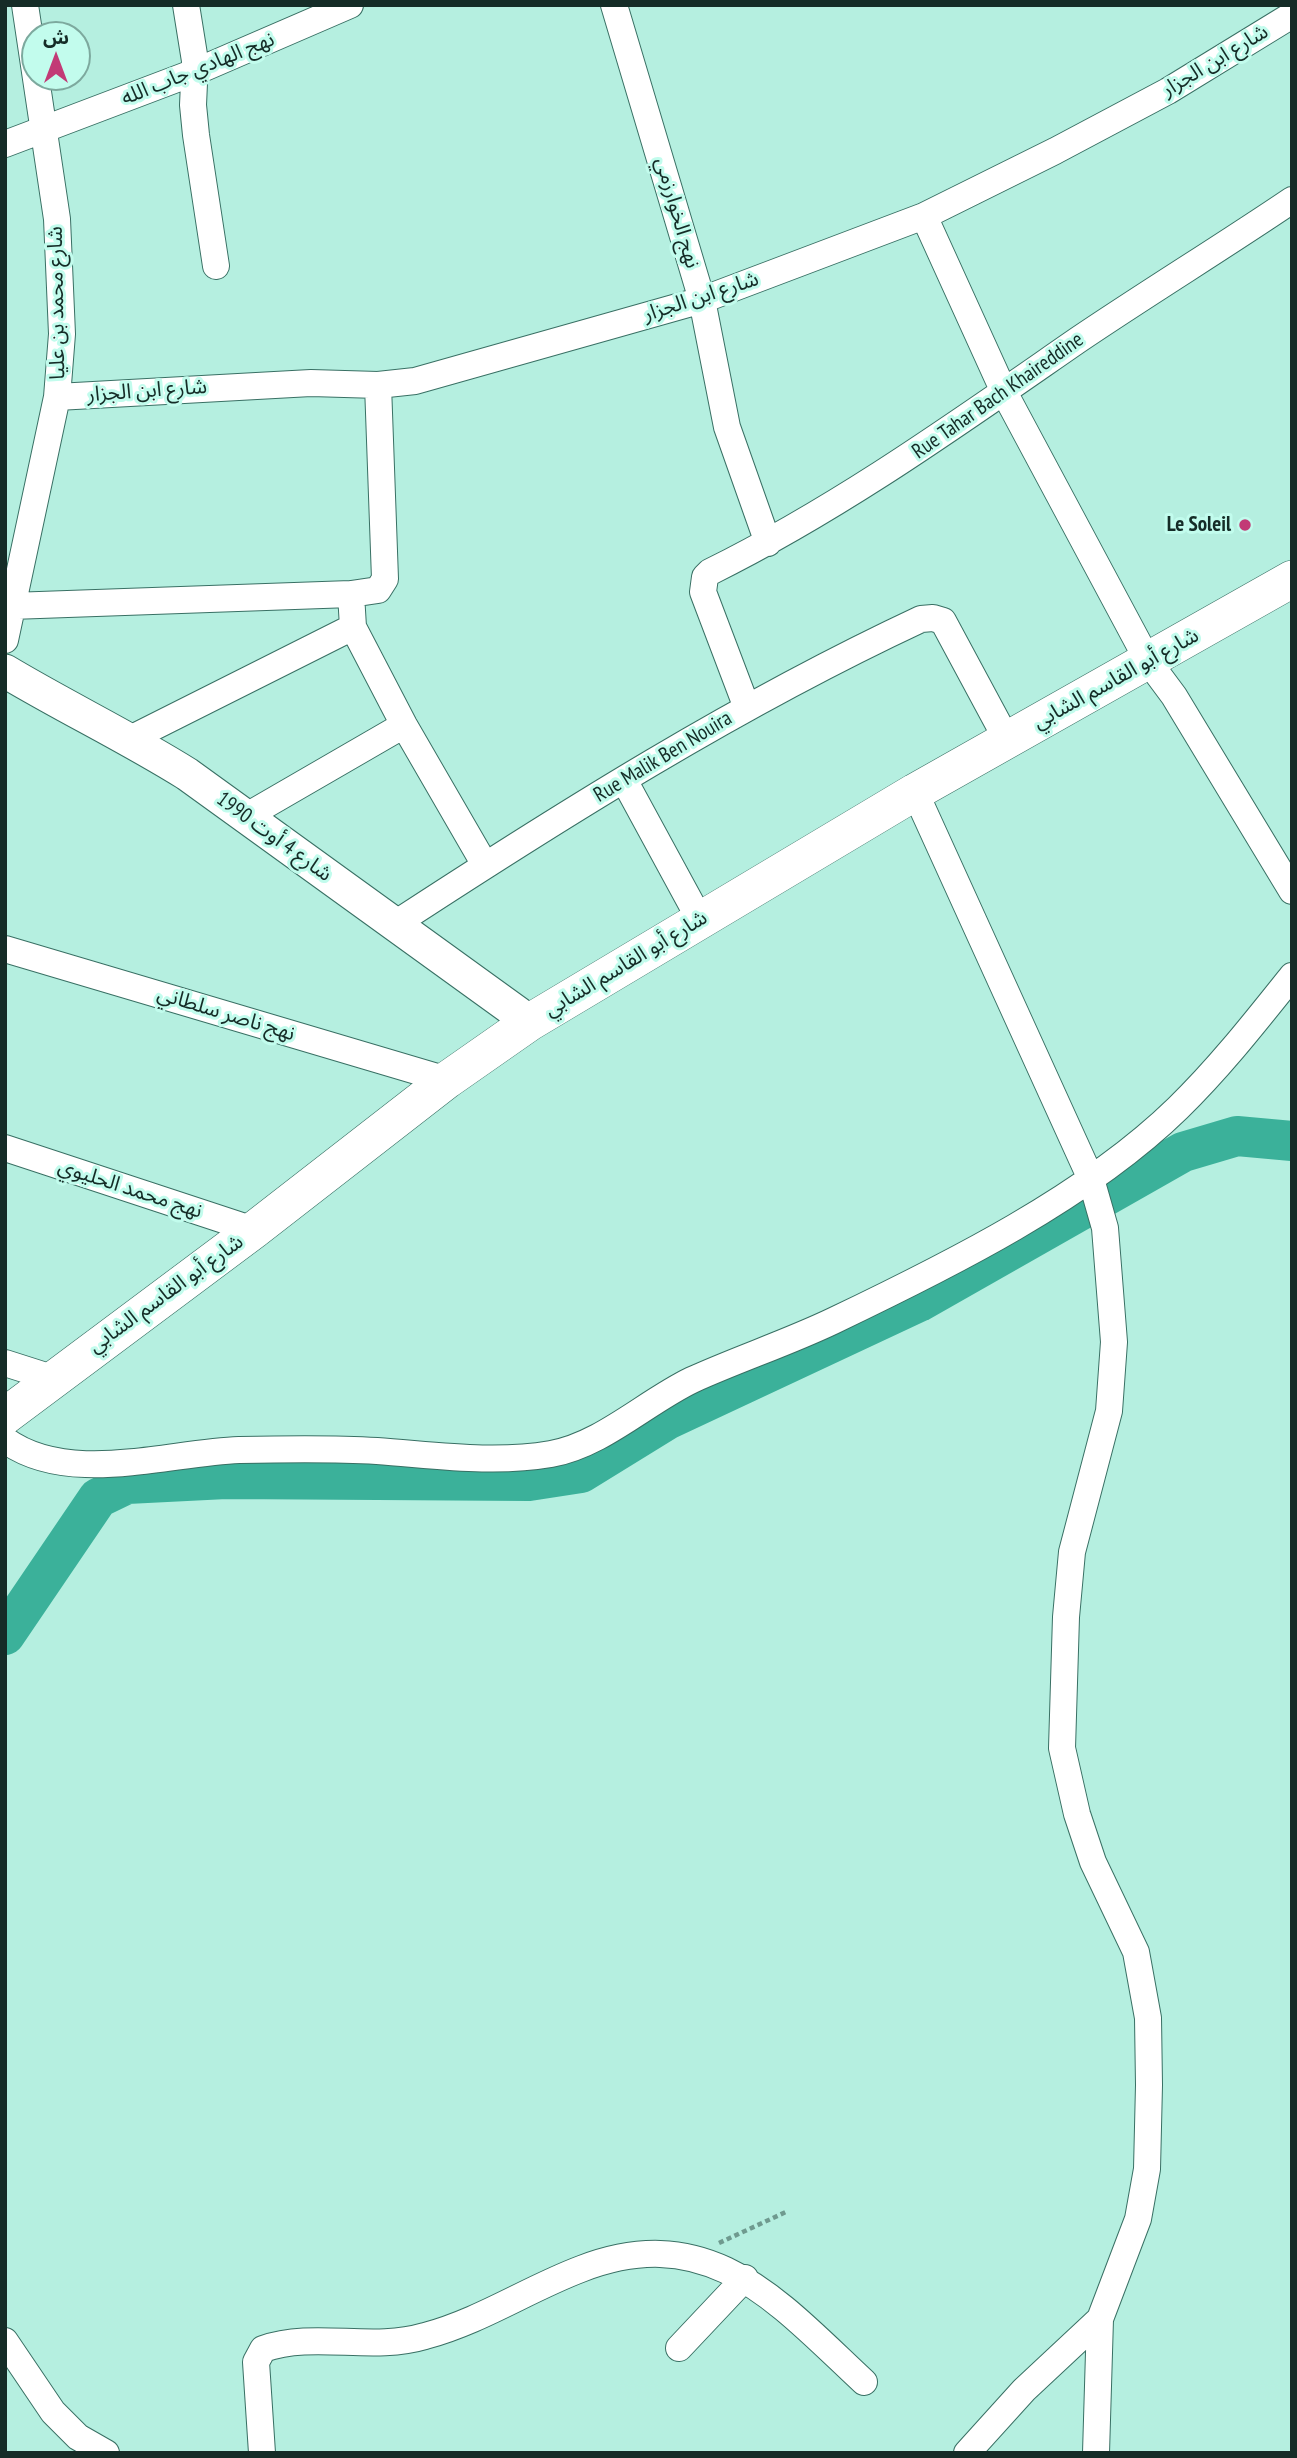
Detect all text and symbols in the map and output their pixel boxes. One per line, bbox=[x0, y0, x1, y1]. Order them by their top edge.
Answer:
street label: شارع ابن الجزار bbox=[1157, 19, 1273, 103]
north arrow bbox=[21, 21, 91, 91]
text: ش bbox=[43, 25, 69, 49]
street label: نهج الهادي جاب الله bbox=[118, 27, 278, 111]
street label: نهج الخوارزمي bbox=[649, 155, 705, 271]
street label: شارع محمد بن عليا bbox=[43, 226, 71, 380]
street label: شارع ابن الجزار bbox=[640, 266, 762, 328]
street label: Rue Tahar Bach Khaireddine bbox=[908, 327, 1088, 465]
street label: شارع ابن الجزار bbox=[86, 374, 208, 408]
place label: Le Soleil bbox=[1167, 512, 1231, 538]
marker: Le Soleil bbox=[1237, 517, 1253, 533]
street label: شارع أبو القاسم الشابي bbox=[1029, 623, 1203, 735]
street label: Rue Malik Ben Nouira bbox=[589, 706, 737, 808]
street label: شارع 4 أوت 1990 bbox=[211, 787, 337, 887]
street label: شارع أبو القاسم الشابي bbox=[540, 905, 712, 1023]
street label: نهج ناصر سلطاني bbox=[154, 981, 298, 1047]
street label: نهج محمد الحليوي bbox=[55, 1154, 205, 1224]
street label: شارع أبو القاسم الشابي bbox=[84, 1229, 248, 1359]

